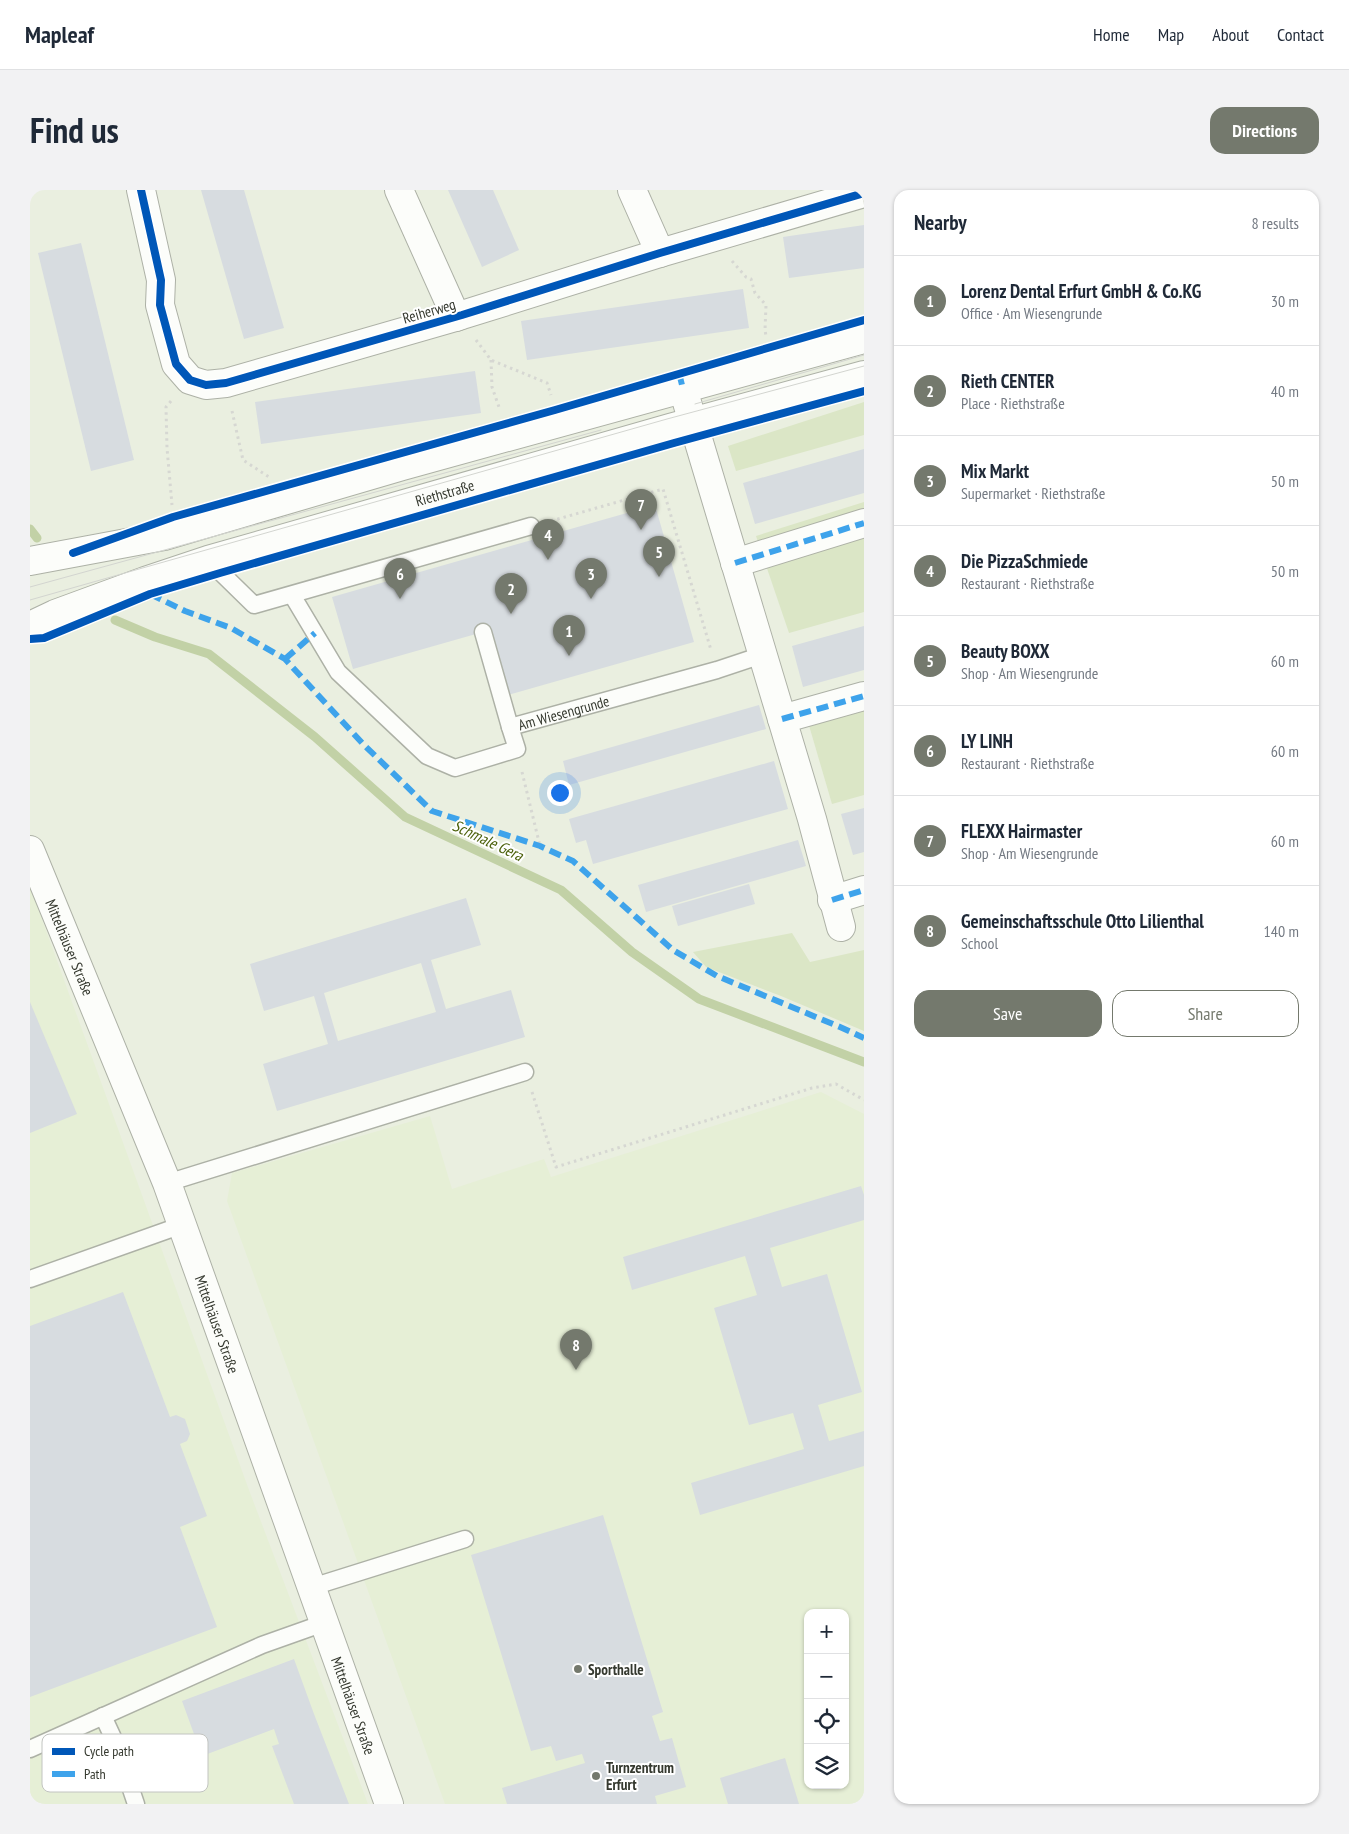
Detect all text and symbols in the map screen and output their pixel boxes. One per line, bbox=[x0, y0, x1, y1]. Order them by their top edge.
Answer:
text: Mapleaf bbox=[25, 19, 94, 50]
text: Home bbox=[1093, 23, 1130, 46]
text: Map bbox=[1158, 23, 1184, 46]
text: About bbox=[1212, 23, 1249, 46]
text: Contact bbox=[1277, 23, 1324, 46]
text: Find us bbox=[30, 107, 119, 153]
button: Directions bbox=[1210, 107, 1319, 154]
text: Nearby bbox=[914, 209, 967, 236]
text: 8 results bbox=[1252, 213, 1299, 233]
text: Lorenz Dental Erfurt GmbH & Co.KG bbox=[961, 279, 1201, 303]
text: 1 bbox=[926, 291, 934, 311]
text: 30 m bbox=[1271, 291, 1299, 311]
street label: Reiherweg bbox=[400, 294, 458, 328]
text: Office · Am Wiesengrunde bbox=[961, 303, 1102, 323]
text: Rieth CENTER bbox=[961, 369, 1055, 393]
text: 2 bbox=[926, 381, 934, 401]
text: 40 m bbox=[1271, 381, 1299, 401]
text: Place · Riethstraße bbox=[961, 393, 1065, 413]
text: Mix Markt bbox=[961, 459, 1029, 483]
text: 3 bbox=[926, 471, 934, 491]
text: 50 m bbox=[1271, 471, 1299, 491]
street label: Riethstraße bbox=[413, 475, 476, 510]
text: Supermarket · Riethstraße bbox=[961, 483, 1105, 503]
pin: 7 bbox=[625, 489, 657, 530]
pin: 4 bbox=[532, 519, 564, 560]
pin: 5 bbox=[643, 536, 675, 577]
text: Die PizzaSchmiede bbox=[961, 549, 1088, 573]
pin: 6 bbox=[384, 558, 416, 599]
pin: 3 bbox=[575, 558, 607, 599]
text: 4 bbox=[926, 561, 934, 581]
text: 50 m bbox=[1271, 561, 1299, 581]
pin: 2 bbox=[495, 573, 527, 614]
text: Restaurant · Riethstraße bbox=[961, 573, 1094, 593]
pin: 1 bbox=[553, 615, 585, 656]
text: Beauty BOXX bbox=[961, 639, 1050, 663]
text: 5 bbox=[926, 651, 934, 671]
text: 60 m bbox=[1271, 651, 1299, 671]
text: Shop · Am Wiesengrunde bbox=[961, 663, 1098, 683]
street label: Am Wiesengrunde bbox=[516, 691, 611, 734]
text: LY LINH bbox=[961, 729, 1013, 753]
text: 6 bbox=[926, 741, 934, 761]
text: 60 m bbox=[1271, 741, 1299, 761]
text: Restaurant · Riethstraße bbox=[961, 753, 1094, 773]
your location bbox=[547, 780, 573, 806]
water label: Schmale Gera bbox=[450, 815, 528, 866]
text: FLEXX Hairmaster bbox=[961, 819, 1082, 843]
text: 7 bbox=[926, 831, 934, 851]
text: 60 m bbox=[1271, 831, 1299, 851]
text: Shop · Am Wiesengrunde bbox=[961, 843, 1098, 863]
street label: Mittelhäuser Straße bbox=[42, 896, 98, 998]
text: Gemeinschaftsschule Otto Lilienthal bbox=[961, 909, 1204, 933]
text: 8 bbox=[926, 921, 934, 941]
text: 140 m bbox=[1264, 921, 1299, 941]
text: School bbox=[961, 933, 998, 953]
button: Save bbox=[914, 990, 1102, 1037]
button: Share bbox=[1112, 990, 1299, 1037]
street label: Mittelhäuser Straße bbox=[191, 1273, 244, 1376]
pin: 8 bbox=[560, 1329, 592, 1370]
map controls bbox=[804, 1609, 849, 1789]
button: + bbox=[804, 1609, 849, 1654]
street label: Mittelhäuser Straße bbox=[328, 1654, 380, 1757]
button: − bbox=[804, 1654, 849, 1699]
place label: Sporthalle bbox=[588, 1660, 644, 1679]
marker: Sporthalle bbox=[572, 1663, 584, 1675]
button: locate bbox=[804, 1699, 849, 1744]
legend bbox=[42, 1734, 208, 1792]
text: Cycle path bbox=[84, 1742, 134, 1760]
button: layers bbox=[804, 1744, 849, 1789]
place label: Turnzentrum Erfurt bbox=[606, 1758, 674, 1794]
text: Path bbox=[84, 1765, 106, 1783]
marker: Turnzentrum Erfurt bbox=[590, 1770, 602, 1782]

